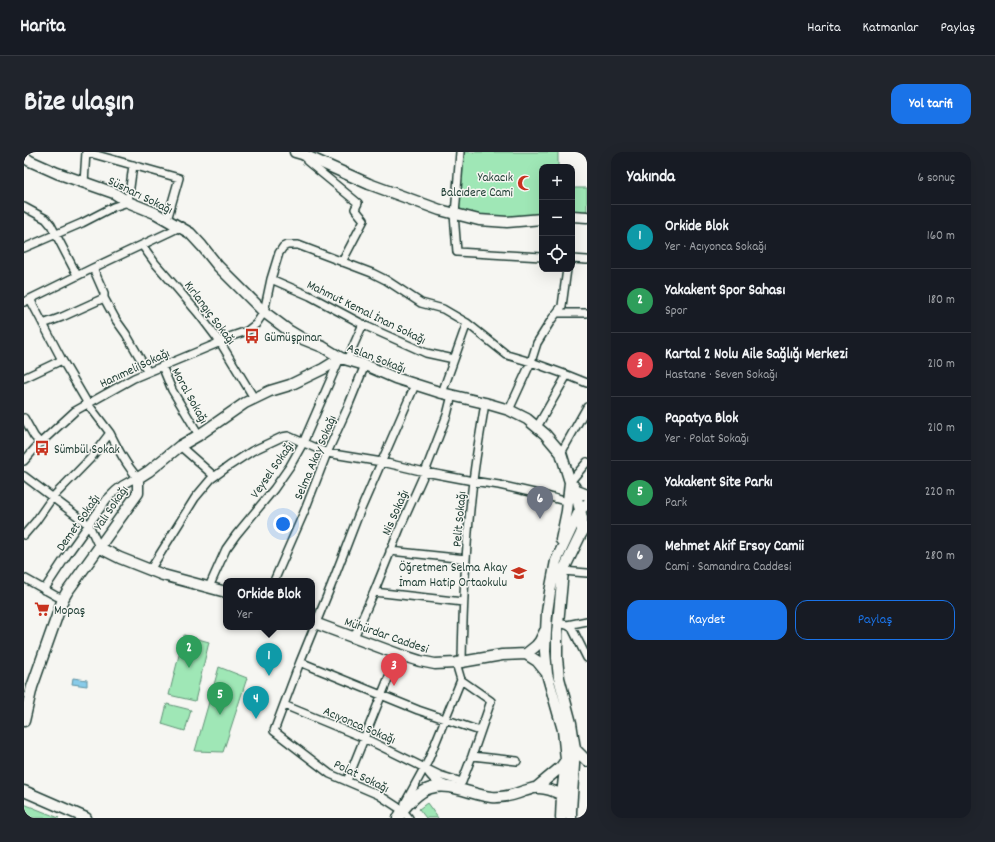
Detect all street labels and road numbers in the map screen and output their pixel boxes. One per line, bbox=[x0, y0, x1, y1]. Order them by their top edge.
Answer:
street label: Süsnarı Sokağı bbox=[104, 172, 176, 220]
street label: Mahmut Kemal İnan Sokağı bbox=[303, 276, 429, 350]
street label: Kırlangıç Sokağı bbox=[179, 278, 239, 349]
street label: Aslan Sokağı bbox=[344, 339, 408, 379]
street label: Hanımeli Sokağı bbox=[97, 345, 173, 394]
street label: Moral Sokağı bbox=[166, 365, 212, 428]
street label: Selma Akay Sokağı bbox=[290, 413, 343, 503]
street label: Veysel Sokağı bbox=[246, 438, 300, 503]
street label: Yalı Sokağı bbox=[90, 482, 134, 535]
street label: Nis Sokağı bbox=[378, 487, 415, 539]
street label: Demet Sokağı bbox=[52, 491, 106, 556]
street label: Pelit Sokağı bbox=[449, 491, 472, 548]
street label: Mühürdar Caddesi bbox=[342, 613, 431, 660]
street label: Acıyonca Sokağı bbox=[320, 702, 398, 750]
street label: Polat Sokağı bbox=[330, 756, 392, 799]

